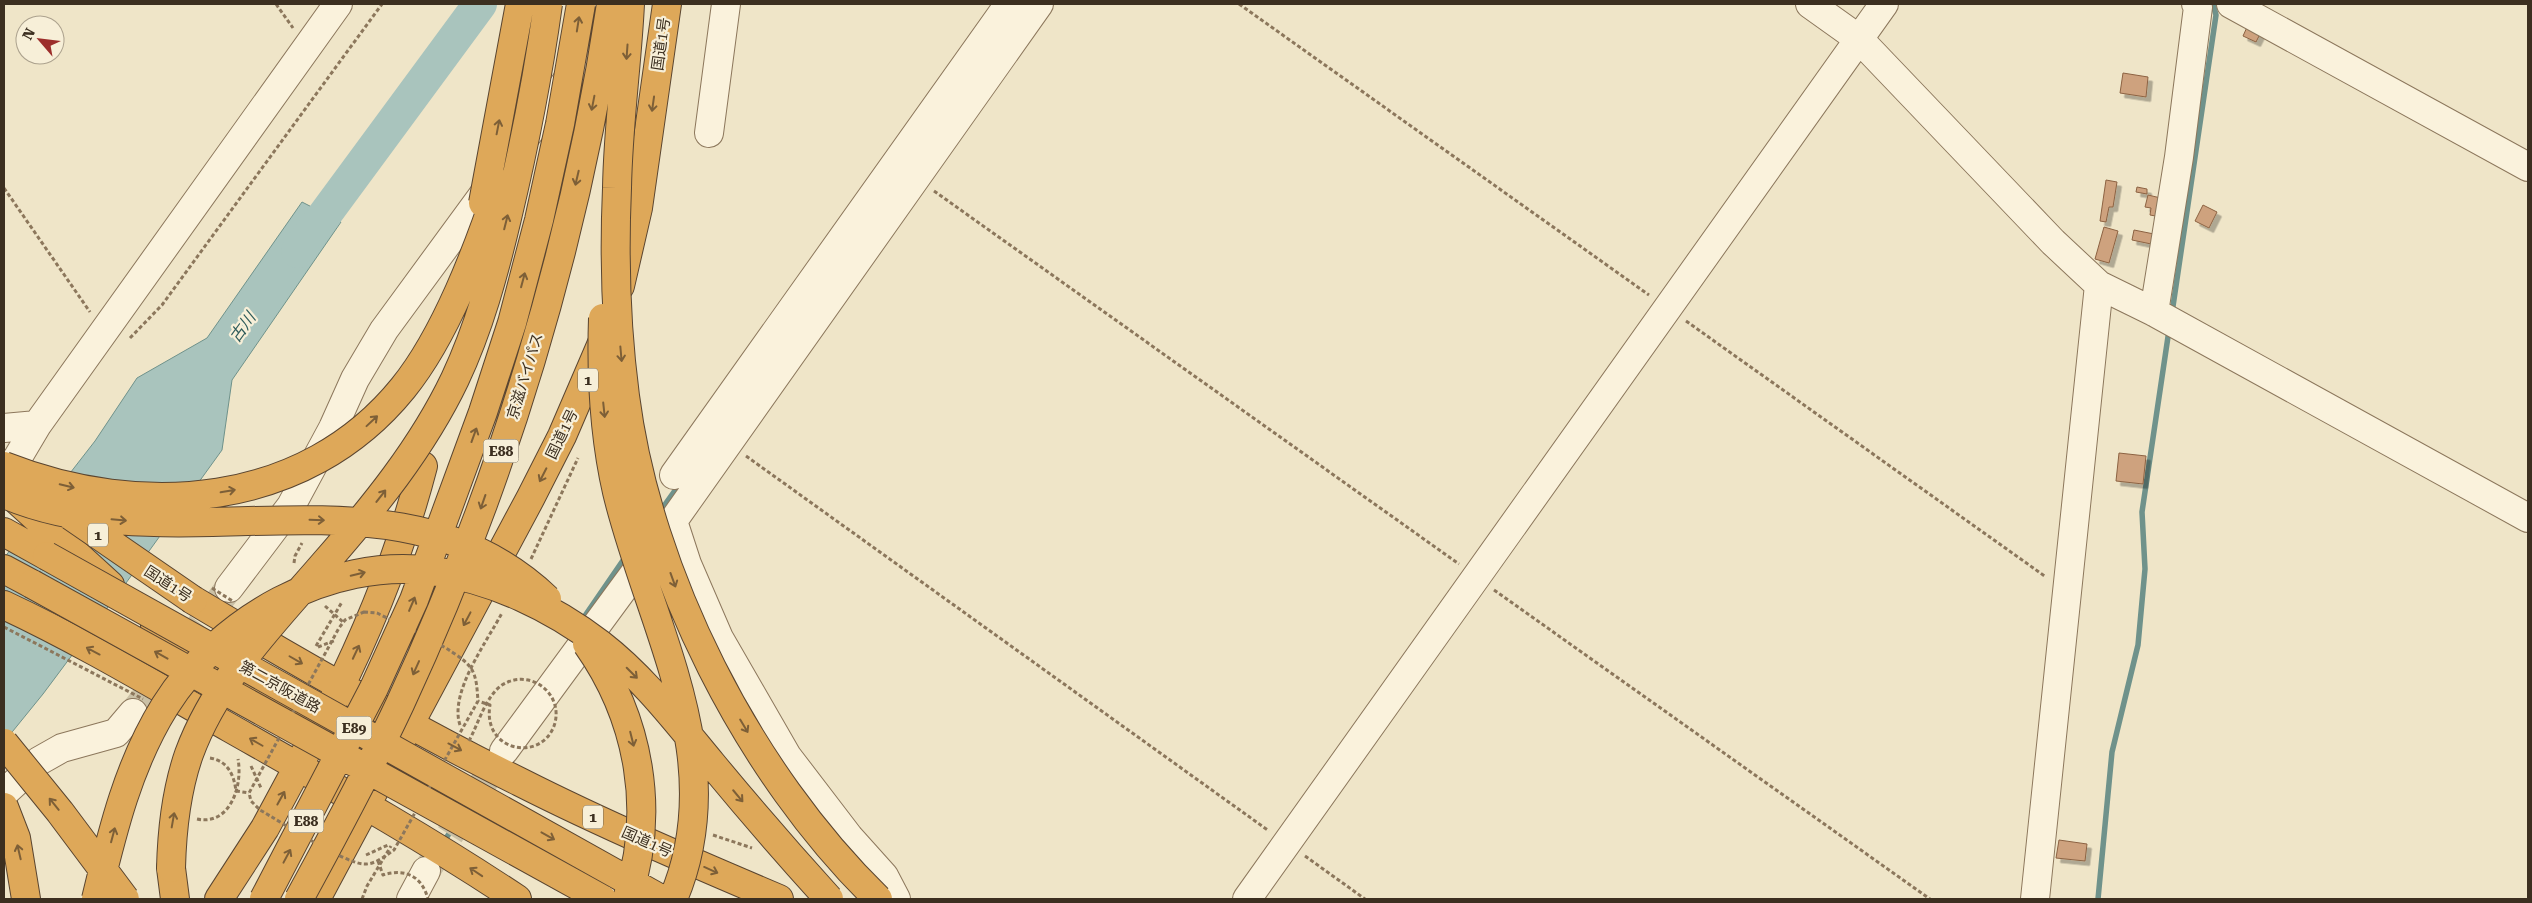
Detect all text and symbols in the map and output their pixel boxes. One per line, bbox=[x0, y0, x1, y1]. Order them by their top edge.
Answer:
north arrow bbox=[15, 15, 65, 65]
one-way arrow bbox=[573, 16, 583, 32]
street label: 国道1号 bbox=[648, 16, 674, 72]
text: N bbox=[19, 25, 38, 42]
one-way arrow bbox=[622, 44, 632, 60]
one-way arrow bbox=[588, 95, 598, 111]
one-way arrow bbox=[648, 96, 658, 112]
one-way arrow bbox=[493, 120, 503, 136]
one-way arrow bbox=[572, 169, 581, 185]
one-way arrow bbox=[502, 214, 511, 230]
one-way arrow bbox=[519, 272, 528, 288]
water label: 古川 bbox=[225, 307, 261, 346]
street label: 京滋バイパス bbox=[503, 330, 547, 422]
one-way arrow bbox=[616, 346, 626, 362]
road number: 1 bbox=[578, 368, 598, 392]
one-way arrow bbox=[599, 402, 609, 418]
street label: 国道1号 bbox=[542, 406, 582, 462]
one-way arrow bbox=[365, 415, 378, 427]
one-way arrow bbox=[470, 427, 479, 443]
road number: E88 bbox=[484, 440, 518, 462]
one-way arrow bbox=[537, 467, 547, 482]
one-way arrow bbox=[58, 482, 74, 491]
one-way arrow bbox=[220, 485, 236, 495]
one-way arrow bbox=[376, 489, 386, 503]
one-way arrow bbox=[478, 493, 488, 509]
one-way arrow bbox=[111, 515, 127, 524]
one-way arrow bbox=[308, 515, 324, 525]
road number: 1 bbox=[88, 524, 108, 546]
street label: 国道1号 bbox=[141, 562, 195, 606]
one-way arrow bbox=[349, 569, 365, 579]
one-way arrow bbox=[669, 572, 678, 587]
one-way arrow bbox=[408, 596, 417, 612]
one-way arrow bbox=[462, 611, 471, 626]
one-way arrow bbox=[352, 644, 362, 659]
one-way arrow bbox=[85, 646, 100, 656]
one-way arrow bbox=[154, 650, 169, 659]
one-way arrow bbox=[288, 656, 303, 666]
street label: 第二京阪道路 bbox=[236, 657, 324, 717]
one-way arrow bbox=[410, 660, 420, 675]
one-way arrow bbox=[626, 667, 638, 679]
road number: E89 bbox=[336, 716, 372, 740]
one-way arrow bbox=[740, 718, 750, 732]
one-way arrow bbox=[628, 731, 637, 747]
one-way arrow bbox=[249, 737, 264, 747]
one-way arrow bbox=[447, 742, 462, 752]
one-way arrow bbox=[733, 789, 744, 802]
one-way arrow bbox=[277, 791, 286, 806]
one-way arrow bbox=[48, 798, 59, 811]
road number: 1 bbox=[583, 806, 603, 829]
road number: E88 bbox=[288, 809, 324, 832]
one-way arrow bbox=[169, 812, 179, 828]
street label: 国道1号 bbox=[619, 823, 675, 861]
one-way arrow bbox=[108, 828, 118, 844]
one-way arrow bbox=[540, 831, 555, 841]
one-way arrow bbox=[14, 845, 23, 861]
one-way arrow bbox=[283, 850, 293, 864]
one-way arrow bbox=[703, 866, 718, 876]
one-way arrow bbox=[470, 867, 484, 877]

